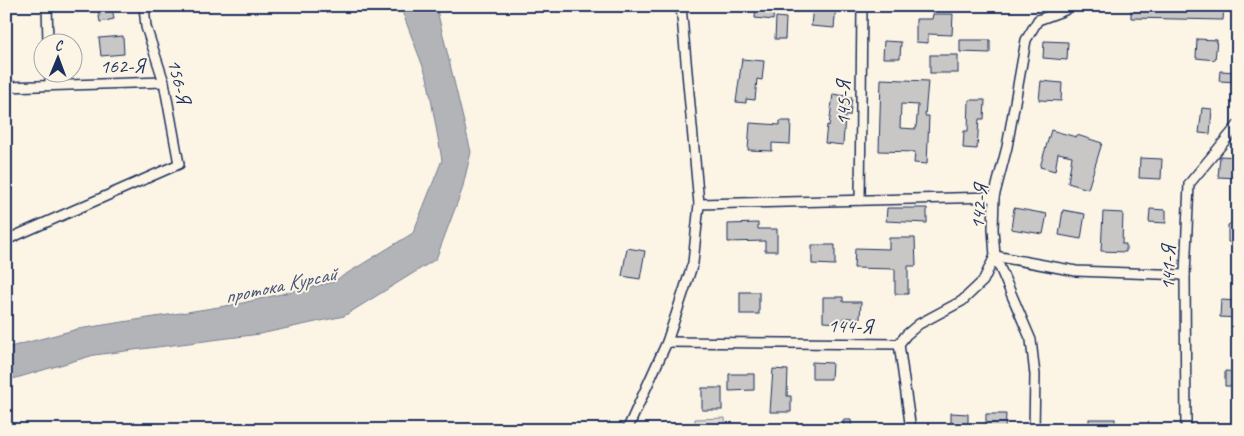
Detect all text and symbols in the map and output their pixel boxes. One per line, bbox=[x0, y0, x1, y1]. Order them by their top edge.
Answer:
north arrow bbox=[32, 32, 82, 82]
text: С bbox=[55, 37, 64, 54]
street label: 162-Я bbox=[100, 53, 147, 79]
street label: 156-Я bbox=[161, 56, 197, 109]
street label: 145-Я bbox=[831, 78, 856, 125]
street label: 142-Я bbox=[965, 181, 994, 230]
street label: 141-Я bbox=[1155, 243, 1181, 290]
water label: протока Курсай bbox=[222, 260, 342, 310]
street label: 144-Я bbox=[828, 313, 875, 339]

